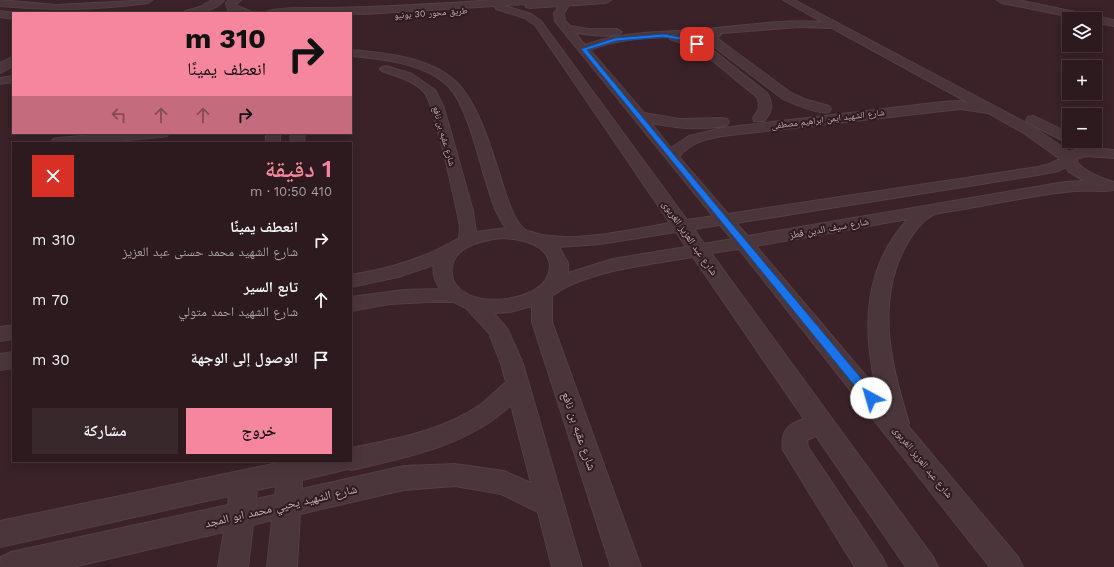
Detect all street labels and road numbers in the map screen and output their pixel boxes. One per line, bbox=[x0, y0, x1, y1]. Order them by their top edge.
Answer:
street label: طريق محور 30 يونيو bbox=[394, 5, 468, 21]
street label: شارع عقبه بن نافع bbox=[430, 105, 457, 167]
street label: شارع الشهيد ايمن ابراهيم مصطفى bbox=[771, 107, 885, 132]
street label: شارع عبد العزيز الغربوى bbox=[659, 199, 720, 278]
street label: شارع سيف الدين قطز bbox=[787, 216, 870, 242]
street label: شارع عقبه بن نافع bbox=[558, 390, 599, 473]
street label: شارع عبد العزيز الغربوى bbox=[890, 424, 955, 501]
street label: شارع الشهيد يحيي محمد ابو المجد bbox=[204, 482, 359, 533]

